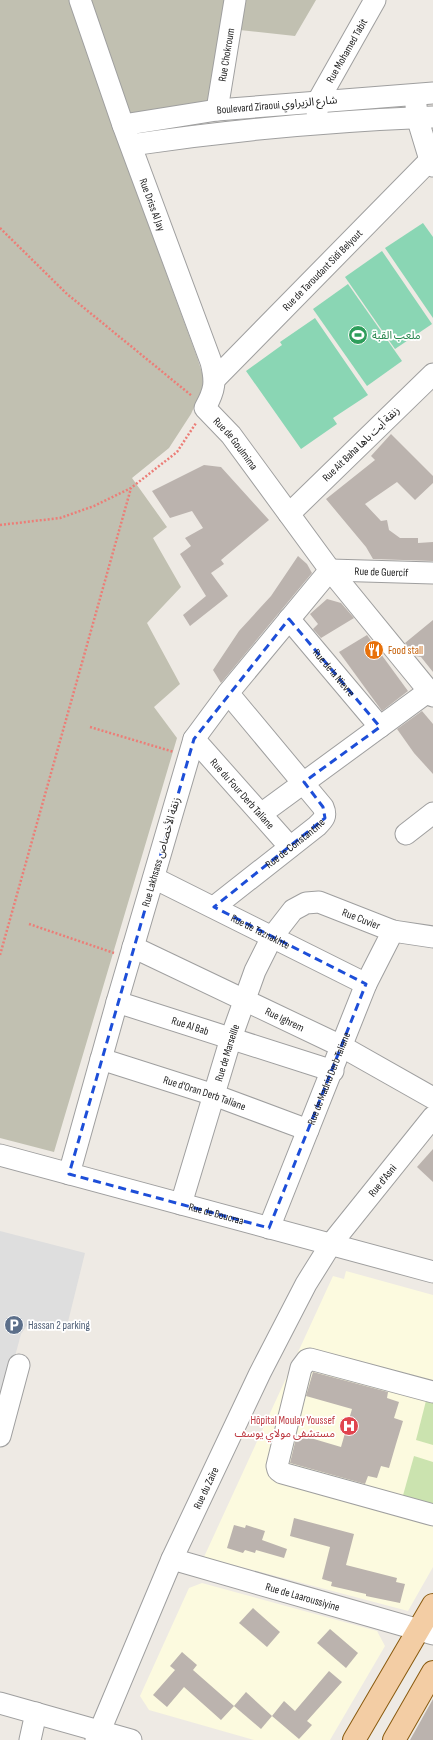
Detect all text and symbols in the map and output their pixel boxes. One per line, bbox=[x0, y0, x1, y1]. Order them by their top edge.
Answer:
street label: Rue Mohamed Tabit bbox=[323, 16, 370, 85]
street label: Rue Chokroum bbox=[215, 27, 237, 82]
street label: Boulevard Ziraoui شارع الزيراوي bbox=[216, 93, 338, 119]
street label: Rue Driss Al Jay bbox=[137, 176, 169, 233]
street label: Rue de Taroudant Sidi Belyout bbox=[279, 226, 365, 313]
sports icon: ملعب القبة bbox=[347, 324, 369, 346]
place label: ملعب القبة bbox=[372, 329, 421, 342]
street label: Rue Ait Baha زنقة أيت باها bbox=[319, 404, 402, 484]
street label: Rue de Goulmima bbox=[211, 414, 261, 472]
street label: Rue de Guercif bbox=[354, 564, 409, 579]
restaurant icon: Food stall bbox=[363, 639, 385, 661]
place label: Food stall bbox=[388, 644, 423, 657]
street label: Rue de la Nievre bbox=[310, 646, 358, 699]
street label: Rue du Four Derb Taliane bbox=[208, 756, 277, 832]
street label: Rue Lakhsass زنقة الأخصاص bbox=[139, 796, 183, 908]
street label: Rue de Constantine bbox=[263, 816, 327, 871]
street label: Rue Cuvier bbox=[340, 905, 382, 932]
street label: Rue de Taznakhte bbox=[229, 911, 292, 951]
street label: Rue Ighrem bbox=[263, 1004, 306, 1034]
street label: Rue Al Bab bbox=[170, 1013, 211, 1038]
street label: Rue de Marseille bbox=[212, 1022, 242, 1083]
street label: Rue de Madrid Derb Taliane bbox=[304, 1030, 353, 1127]
street label: Rue d'Oran Derb Taliane bbox=[162, 1073, 248, 1113]
street label: Rue d'Asni bbox=[365, 1162, 399, 1199]
street label: Rue de Boucraa bbox=[187, 1200, 245, 1227]
parking icon: Hassan 2 parking bbox=[3, 1314, 25, 1336]
place label: Hassan 2 parking bbox=[28, 1319, 90, 1332]
place label: Hôpital Moulay Youssef مستشفى مولاي يوسف bbox=[234, 1414, 336, 1442]
hospital icon: Hôpital Moulay Youssef مستشفى مولاي يوسف bbox=[338, 1415, 360, 1437]
street label: Rue du Zaïre bbox=[190, 1465, 221, 1511]
street label: Rue de Laaroussiyine bbox=[264, 1580, 341, 1613]

